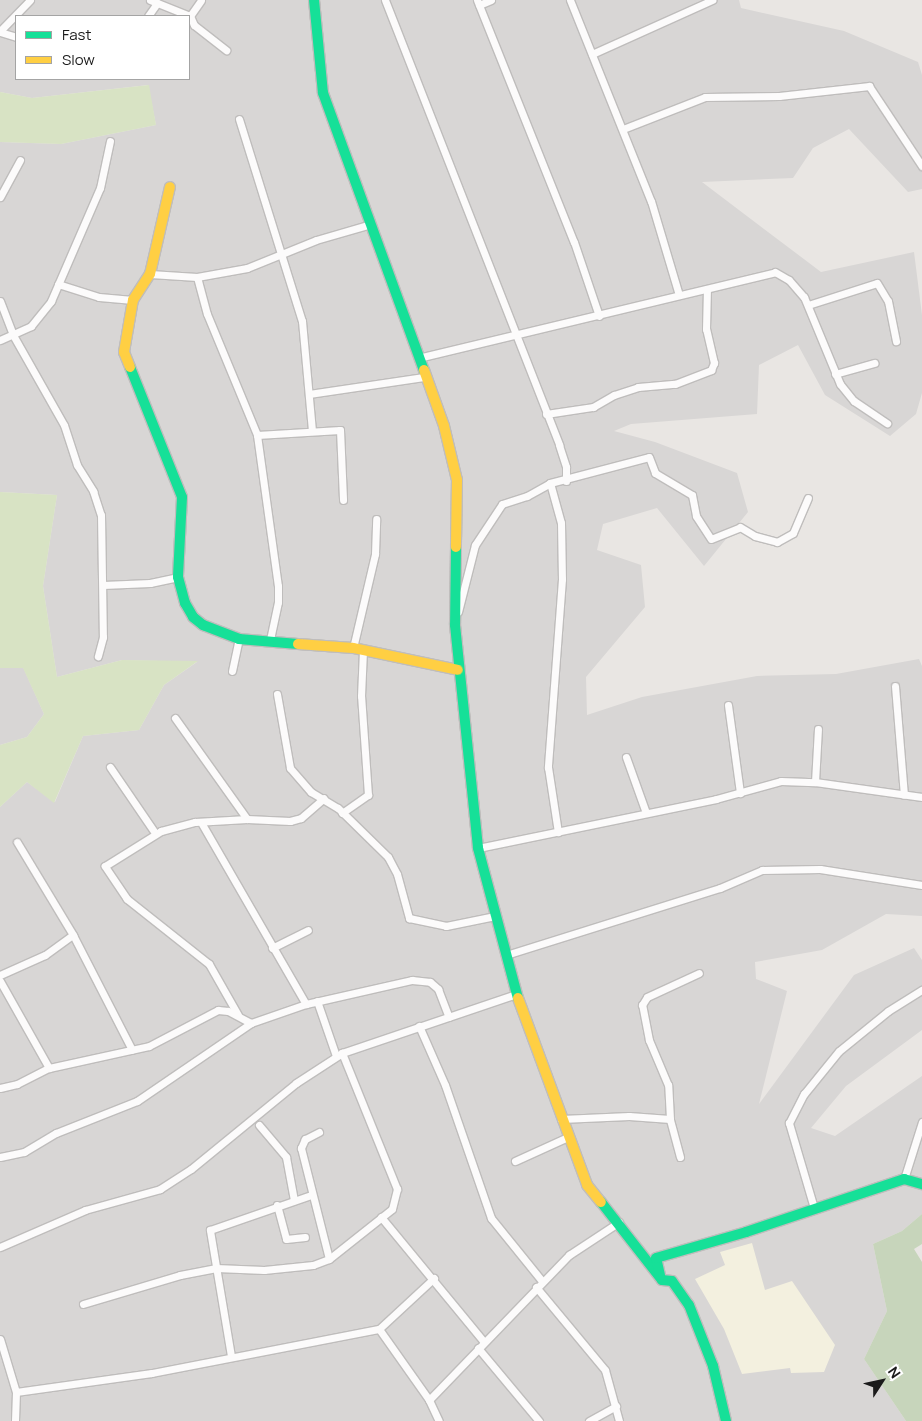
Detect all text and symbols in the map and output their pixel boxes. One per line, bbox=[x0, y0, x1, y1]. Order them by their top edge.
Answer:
legend bbox=[15, 15, 190, 80]
text: Fast bbox=[62, 24, 91, 45]
text: Slow bbox=[62, 49, 95, 70]
north arrow bbox=[857, 1356, 907, 1406]
text: N bbox=[884, 1363, 905, 1382]

